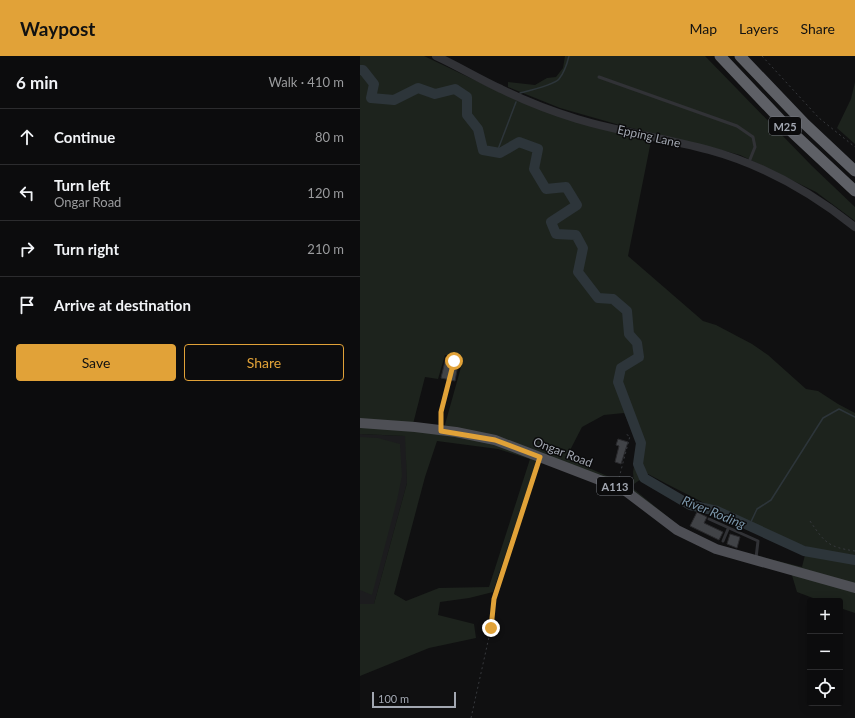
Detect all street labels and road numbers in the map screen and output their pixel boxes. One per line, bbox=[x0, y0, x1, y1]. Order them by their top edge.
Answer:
road number: M25 bbox=[769, 117, 801, 135]
street label: Epping Lane bbox=[616, 121, 682, 151]
street label: Ongar Road bbox=[531, 434, 595, 470]
road number: A113 bbox=[597, 477, 633, 495]

